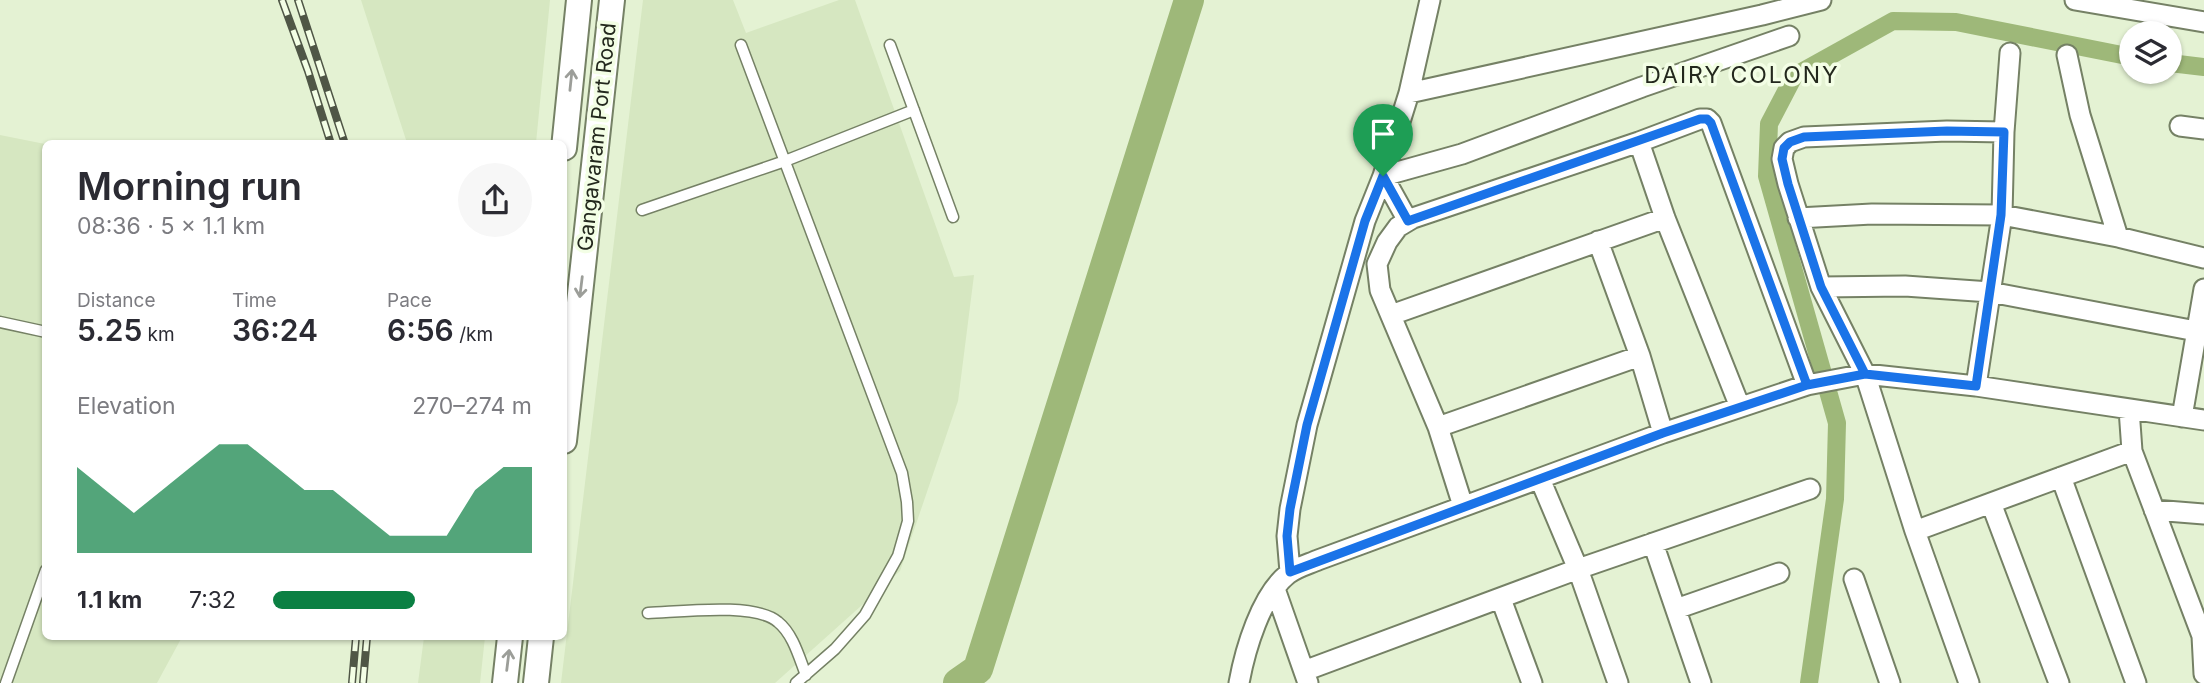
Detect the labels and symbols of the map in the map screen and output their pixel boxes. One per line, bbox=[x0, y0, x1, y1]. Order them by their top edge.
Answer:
street label: Gangavaram Port Road bbox=[572, 22, 621, 252]
district label: DAIRY COLONY bbox=[1644, 61, 1840, 89]
one-way arrow bbox=[564, 69, 577, 92]
pin bbox=[1353, 104, 1413, 176]
one-way arrow bbox=[575, 275, 588, 298]
one-way arrow bbox=[501, 649, 514, 672]

